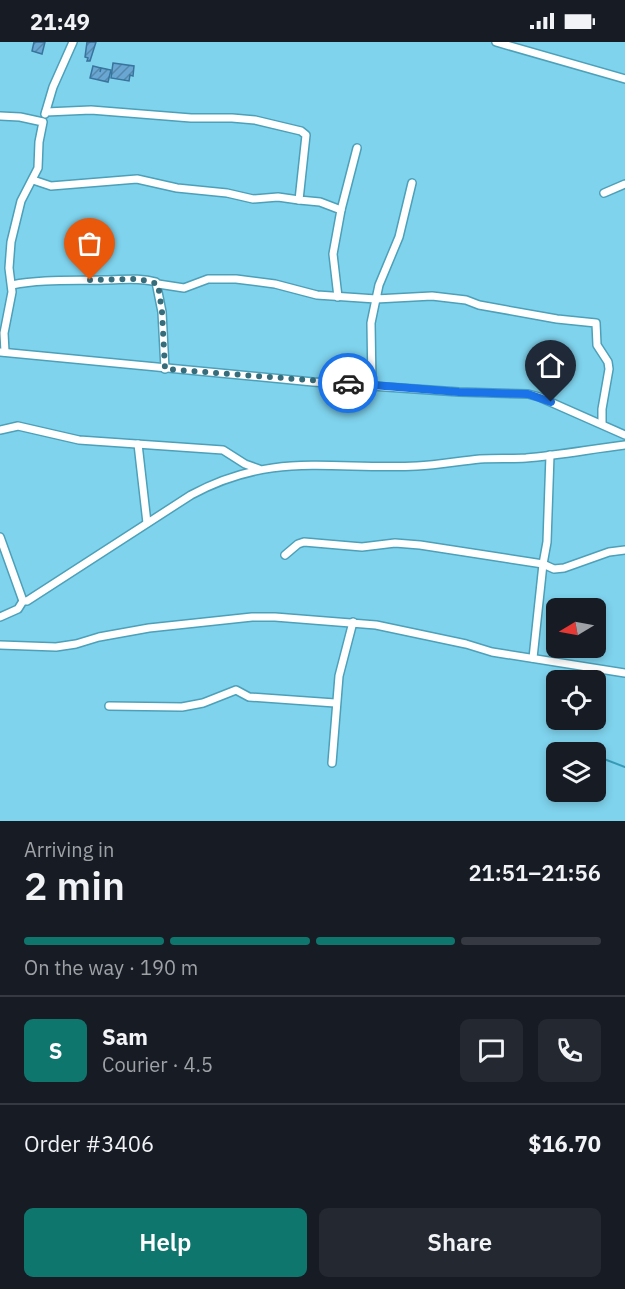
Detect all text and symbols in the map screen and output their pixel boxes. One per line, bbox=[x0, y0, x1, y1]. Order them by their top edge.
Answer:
text: 21:49 bbox=[30, 7, 90, 36]
pin bbox=[64, 218, 115, 280]
icon: bag bbox=[73, 227, 106, 260]
pin bbox=[525, 340, 576, 402]
icon: home bbox=[534, 349, 567, 382]
courier bbox=[318, 353, 378, 413]
icon: car bbox=[332, 367, 365, 400]
north arrow bbox=[546, 598, 606, 658]
map controls bbox=[546, 598, 606, 802]
button: locate bbox=[546, 670, 606, 730]
button: layers bbox=[546, 742, 606, 802]
text: Arriving in bbox=[24, 836, 114, 863]
text: 21:51–21:56 bbox=[468, 858, 601, 887]
text: 2 min bbox=[24, 860, 125, 911]
text: On the way · 190 m bbox=[24, 954, 198, 981]
button: chat bbox=[460, 1019, 523, 1082]
button: phone bbox=[538, 1019, 601, 1082]
text: Sam bbox=[102, 1022, 148, 1051]
text: S bbox=[49, 1036, 62, 1065]
text: Courier · 4.5 bbox=[102, 1051, 213, 1078]
text: Order #3406 bbox=[24, 1129, 154, 1158]
text: $16.70 bbox=[528, 1129, 601, 1158]
button: Help bbox=[24, 1208, 307, 1277]
button: Share bbox=[319, 1208, 601, 1277]

